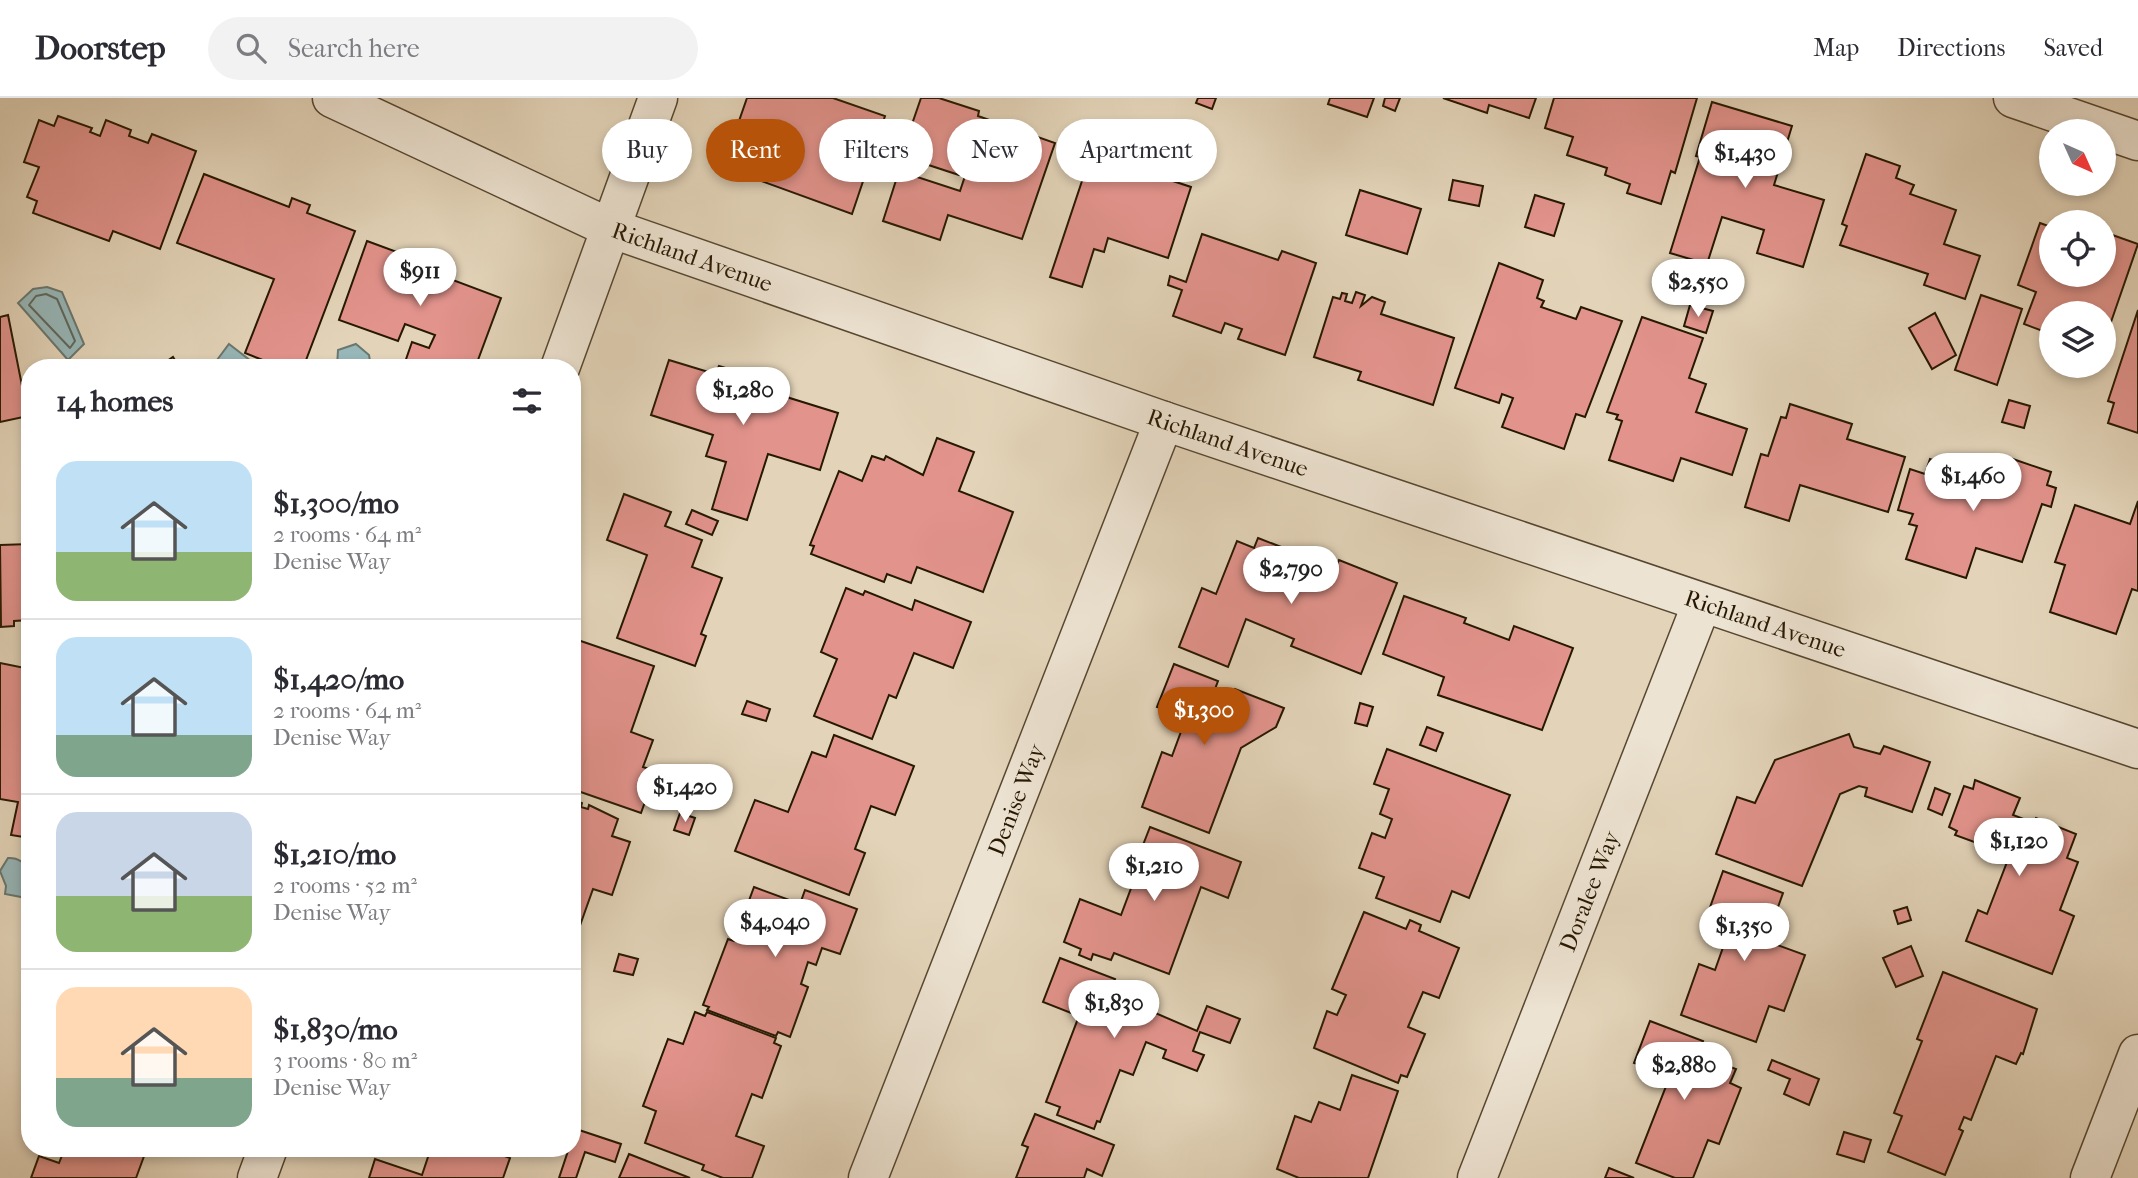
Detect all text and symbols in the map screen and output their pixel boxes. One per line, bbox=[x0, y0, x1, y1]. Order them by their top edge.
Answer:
search box bbox=[208, 17, 698, 80]
text: Doorstep bbox=[35, 29, 166, 68]
icon: search bbox=[232, 29, 270, 67]
text: Search here bbox=[288, 33, 420, 64]
text: Map bbox=[1813, 34, 1859, 62]
text: Directions bbox=[1897, 34, 2005, 62]
text: Saved bbox=[2043, 34, 2103, 62]
chip: Buy bbox=[602, 119, 692, 182]
chip: Rent bbox=[706, 119, 805, 182]
chip: Filters bbox=[819, 119, 933, 182]
chip: New bbox=[947, 119, 1042, 182]
chip: Apartment bbox=[1056, 119, 1217, 182]
north arrow bbox=[2039, 119, 2116, 196]
map controls bbox=[2039, 119, 2116, 378]
pin: $1,430 bbox=[1688, 130, 1802, 190]
text: $1,430 bbox=[1714, 139, 1776, 166]
button: locate bbox=[2039, 210, 2116, 287]
street label: Richland Avenue bbox=[608, 217, 776, 298]
pin: $911 bbox=[379, 248, 461, 308]
text: $911 bbox=[399, 257, 441, 284]
pin: $2,550 bbox=[1641, 260, 1755, 319]
text: $2,550 bbox=[1668, 268, 1728, 295]
button: layers bbox=[2039, 301, 2116, 378]
pin: $1,280 bbox=[686, 368, 800, 427]
text: $1,280 bbox=[712, 376, 774, 403]
icon: filters bbox=[508, 382, 546, 420]
text: 14 homes bbox=[56, 384, 173, 419]
street label: Richland Avenue bbox=[1144, 403, 1312, 483]
pin: $1,460 bbox=[1916, 454, 2030, 513]
text: $1,460 bbox=[1941, 462, 2005, 489]
text: $1,300/mo bbox=[273, 486, 399, 521]
icon: home bbox=[112, 489, 196, 573]
text: 2 rooms · 64 m² bbox=[273, 521, 421, 548]
pin: $2,790 bbox=[1234, 546, 1348, 606]
text: Denise Way bbox=[273, 548, 390, 575]
text: $2,790 bbox=[1259, 555, 1323, 582]
street label: Richland Avenue bbox=[1681, 584, 1849, 664]
text: $1,420/mo bbox=[273, 662, 404, 697]
icon: home bbox=[112, 665, 196, 749]
pin: $1,300 bbox=[1147, 688, 1261, 747]
text: $1,300 bbox=[1174, 696, 1234, 723]
text: 2 rooms · 64 m² bbox=[273, 697, 421, 724]
text: Denise Way bbox=[273, 724, 390, 751]
street label: Denise Way bbox=[982, 740, 1051, 860]
pin: $1,420 bbox=[628, 764, 742, 824]
text: $1,420 bbox=[653, 773, 717, 800]
pin: $1,120 bbox=[1962, 818, 2076, 878]
street label: Doralee Way bbox=[1554, 827, 1626, 955]
text: $1,120 bbox=[1990, 827, 2048, 854]
text: $1,210/mo bbox=[273, 837, 396, 872]
icon: home bbox=[112, 840, 196, 924]
pin: $1,210 bbox=[1097, 844, 1211, 903]
text: $1,210 bbox=[1125, 852, 1183, 879]
text: 2 rooms · 52 m² bbox=[273, 872, 417, 899]
text: Denise Way bbox=[273, 899, 390, 926]
pin: $4,040 bbox=[718, 900, 832, 959]
pin: $1,350 bbox=[1687, 904, 1801, 963]
text: $4,040 bbox=[740, 908, 810, 935]
text: $1,350 bbox=[1715, 912, 1773, 939]
pin: $1,830 bbox=[1057, 981, 1171, 1040]
text: $1,830 bbox=[1084, 989, 1144, 1016]
text: $1,830/mo bbox=[273, 1012, 398, 1047]
icon: home bbox=[112, 1015, 196, 1099]
pin: $2,880 bbox=[1627, 1042, 1741, 1102]
text: 3 rooms · 80 m² bbox=[273, 1047, 417, 1074]
text: $2,880 bbox=[1651, 1051, 1717, 1078]
text: Denise Way bbox=[273, 1074, 390, 1101]

